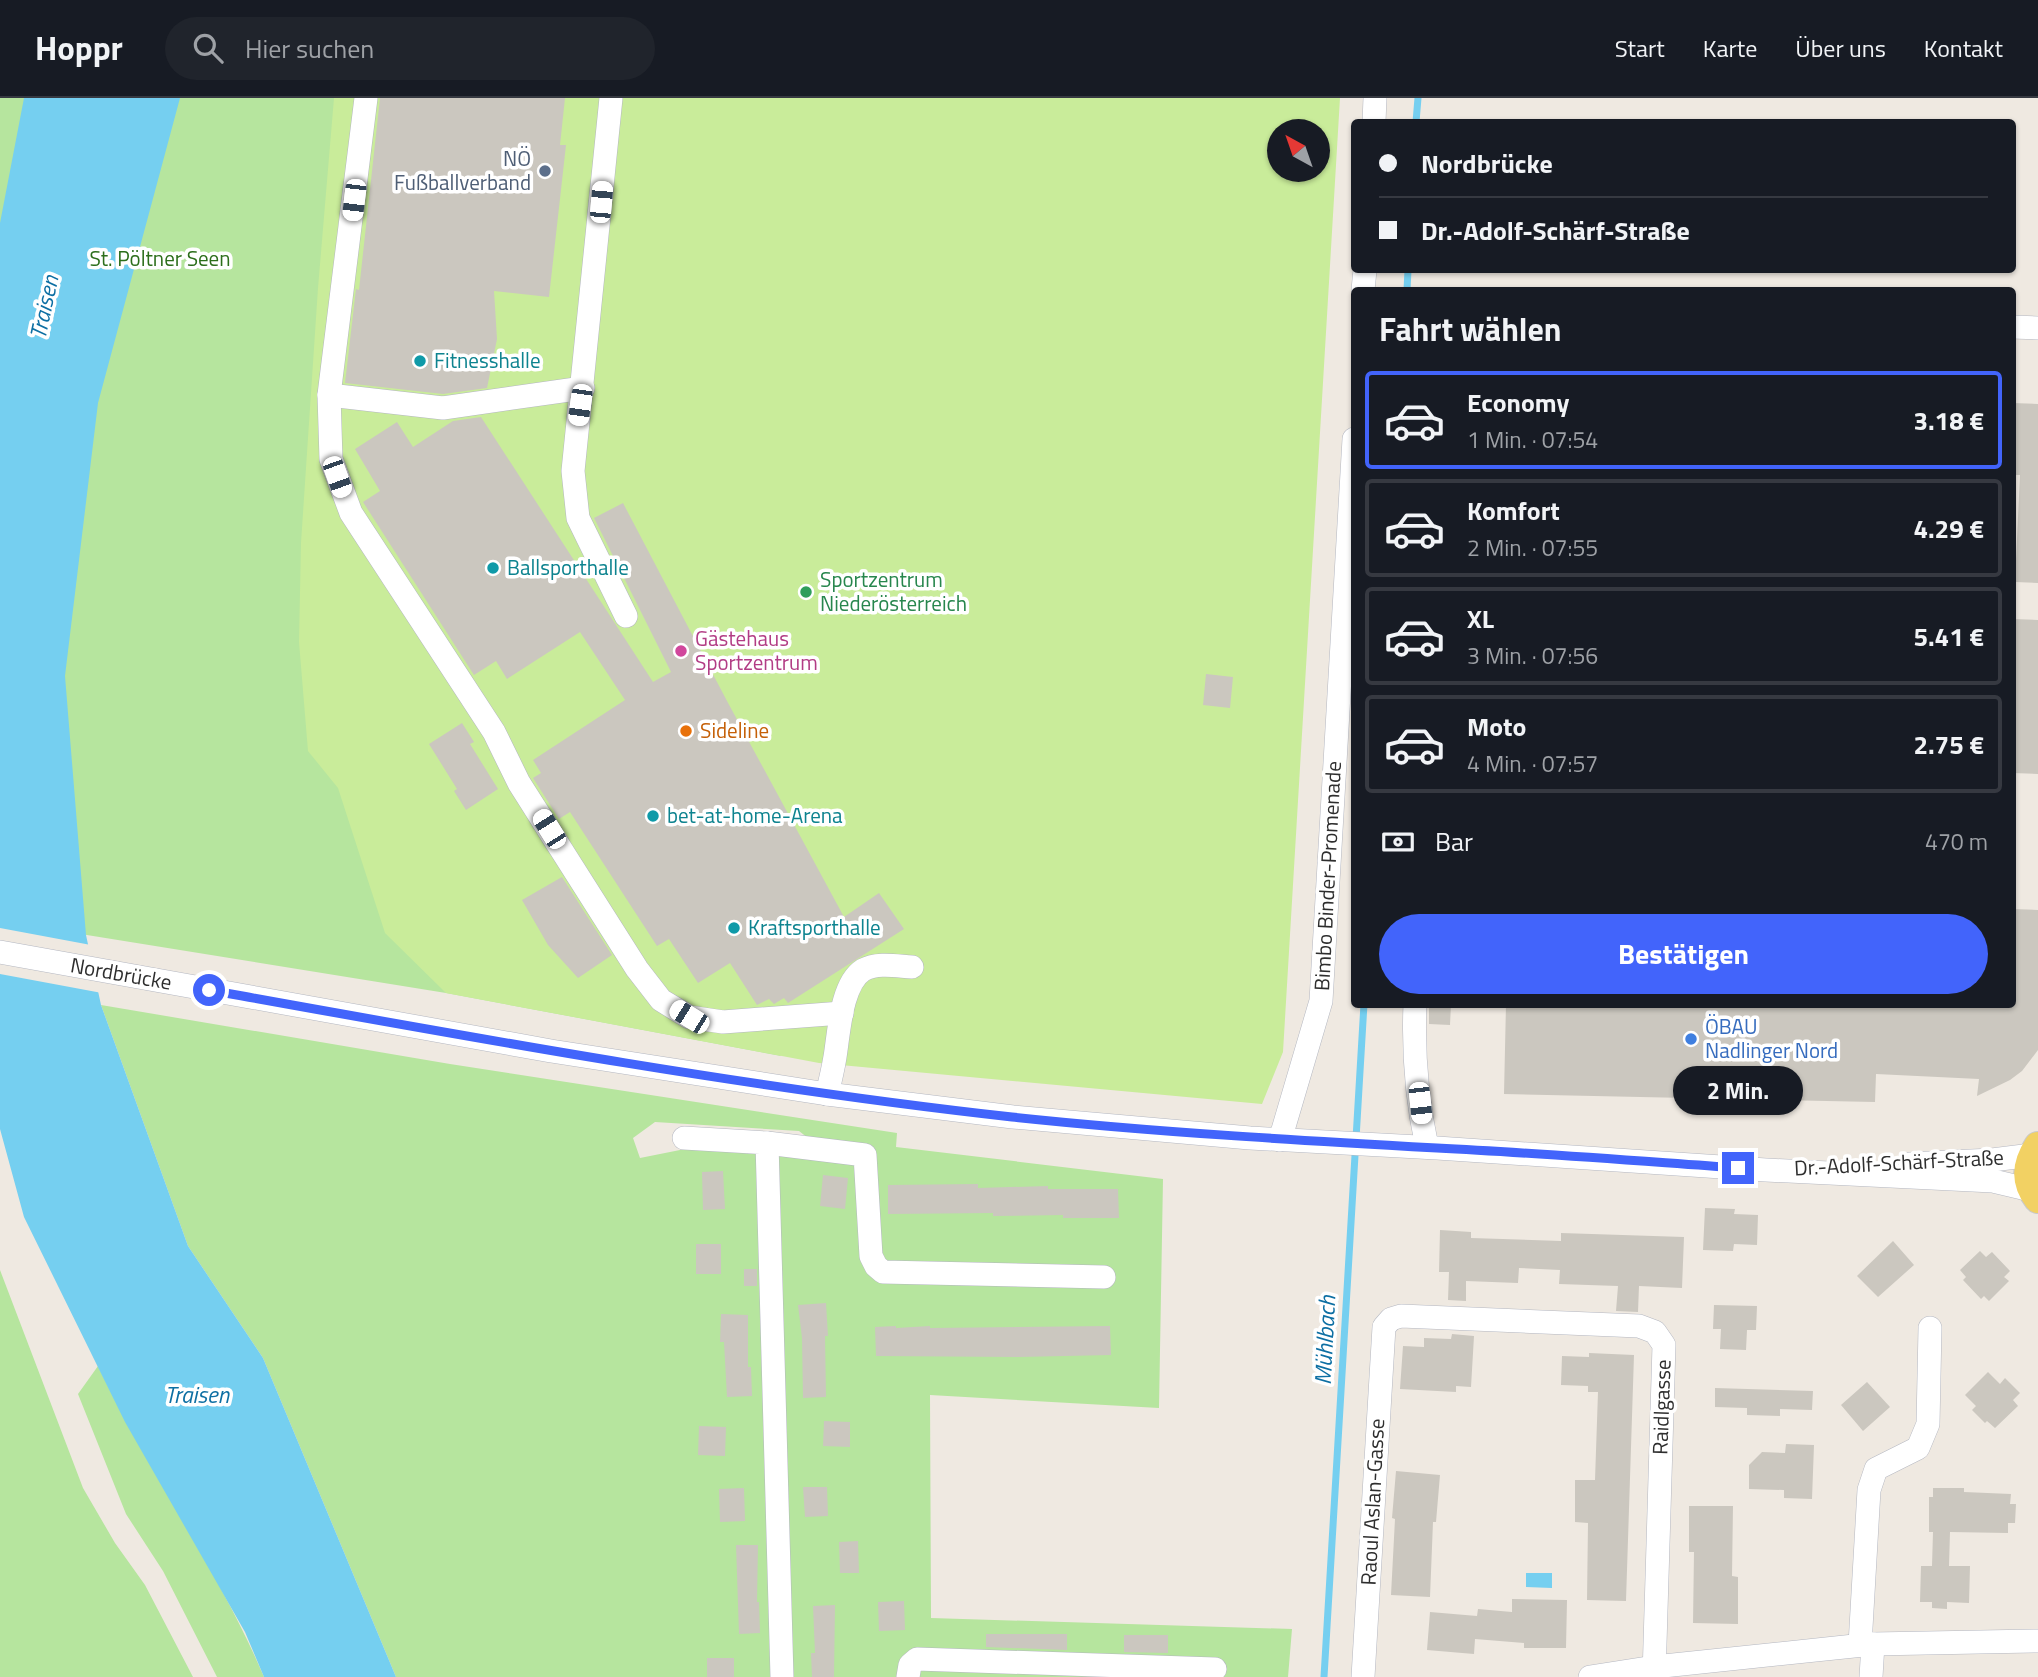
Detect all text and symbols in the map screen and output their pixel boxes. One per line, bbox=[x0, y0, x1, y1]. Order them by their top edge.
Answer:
search box bbox=[165, 17, 655, 80]
text: Hoppr bbox=[35, 23, 123, 73]
icon: search bbox=[189, 29, 227, 67]
text: Hier suchen bbox=[245, 29, 374, 68]
text: Start bbox=[1615, 30, 1665, 66]
text: Karte bbox=[1703, 30, 1757, 66]
text: Über uns bbox=[1795, 30, 1886, 66]
text: Kontakt bbox=[1924, 30, 2003, 66]
north arrow bbox=[1267, 119, 1330, 182]
map controls bbox=[1267, 119, 1330, 182]
place label: NÖ Fußballverband bbox=[394, 142, 531, 198]
text: Nordbrücke bbox=[1421, 144, 1553, 183]
marker: NÖ Fußballverband bbox=[537, 163, 553, 179]
car bbox=[342, 178, 367, 222]
car bbox=[589, 180, 614, 224]
text: Dr.-Adolf-Schärf-Straße bbox=[1421, 211, 1690, 250]
park label: St. Pöltner Seen bbox=[89, 242, 231, 274]
water label: Traisen bbox=[20, 271, 67, 342]
text: Fahrt wählen bbox=[1379, 305, 1562, 353]
place label: Fitnesshalle bbox=[434, 344, 541, 376]
marker: Fitnesshalle bbox=[412, 353, 428, 369]
car bbox=[567, 383, 594, 427]
text: Economy bbox=[1467, 383, 1569, 422]
icon: car bbox=[1383, 389, 1446, 452]
text: 3.18 € bbox=[1913, 401, 1984, 440]
text: 1 Min. · 07:54 bbox=[1467, 422, 1598, 457]
car bbox=[320, 454, 355, 500]
text: Komfort bbox=[1467, 491, 1560, 530]
icon: car bbox=[1383, 497, 1446, 560]
text: 4.29 € bbox=[1913, 509, 1984, 548]
text: 2 Min. · 07:55 bbox=[1467, 530, 1598, 565]
place label: Ballsporthalle bbox=[507, 551, 629, 583]
marker: Ballsporthalle bbox=[485, 560, 501, 576]
place label: Sportzentrum Niederösterreich bbox=[820, 563, 967, 619]
marker: Sportzentrum Niederösterreich bbox=[798, 584, 814, 600]
text: XL bbox=[1467, 599, 1494, 638]
icon: car bbox=[1383, 605, 1446, 668]
text: 5.41 € bbox=[1913, 617, 1984, 656]
place label: Gästehaus Sportzentrum bbox=[695, 622, 818, 678]
text: 3 Min. · 07:56 bbox=[1467, 638, 1598, 673]
marker: Gästehaus Sportzentrum bbox=[673, 643, 689, 659]
text: Moto bbox=[1467, 707, 1526, 746]
icon: car bbox=[1383, 713, 1446, 776]
place label: Sideline bbox=[700, 714, 769, 746]
marker: Sideline bbox=[678, 723, 694, 739]
text: 2.75 € bbox=[1913, 725, 1984, 764]
text: 4 Min. · 07:57 bbox=[1467, 746, 1598, 781]
street label: Bimbo Binder-Promenade bbox=[1305, 760, 1349, 992]
place label: bet-at-home-Arena bbox=[667, 799, 843, 831]
car bbox=[529, 806, 570, 852]
marker: bet-at-home-Arena bbox=[645, 808, 661, 824]
text: Bar bbox=[1435, 822, 1473, 861]
icon: cash bbox=[1379, 823, 1417, 861]
text: 470 m bbox=[1925, 824, 1988, 859]
place label: Kraftsporthalle bbox=[748, 911, 881, 943]
button: Bestätigen bbox=[1379, 914, 1988, 994]
marker: Kraftsporthalle bbox=[726, 920, 742, 936]
street label: Nordbrücke bbox=[68, 948, 174, 998]
route start bbox=[193, 974, 225, 1006]
car bbox=[666, 997, 713, 1037]
place label: ÖBAU Nadlinger Nord bbox=[1705, 1010, 1838, 1066]
marker: ÖBAU Nadlinger Nord bbox=[1683, 1031, 1699, 1047]
callout: 2 Min. bbox=[1673, 1066, 1803, 1116]
text: 2 Min. bbox=[1707, 1073, 1769, 1108]
car bbox=[1408, 1081, 1433, 1125]
street label: Dr.-Adolf-Schärf-Straße bbox=[1793, 1141, 2005, 1183]
route end bbox=[1722, 1152, 1754, 1184]
water label: Mühlbach bbox=[1305, 1294, 1344, 1386]
street label: Raidlgasse bbox=[1643, 1359, 1679, 1455]
water label: Traisen bbox=[165, 1377, 230, 1412]
street label: Raoul Aslan-Gasse bbox=[1352, 1418, 1392, 1586]

